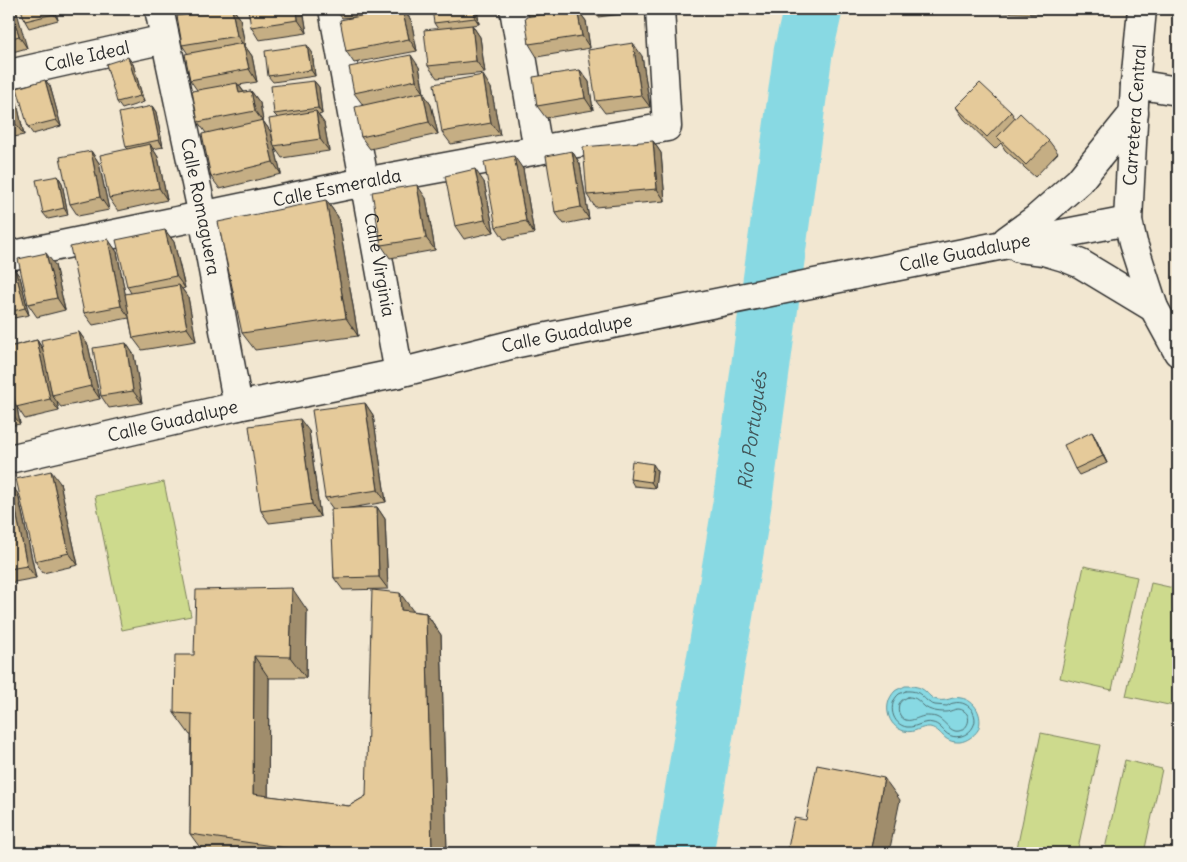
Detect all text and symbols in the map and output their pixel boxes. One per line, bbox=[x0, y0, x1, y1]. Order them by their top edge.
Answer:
street label: Calle Ideal bbox=[42, 35, 131, 77]
street label: Carretera Central bbox=[1118, 43, 1151, 187]
street label: Calle Romaguera bbox=[176, 136, 226, 277]
street label: Calle Esmeralda bbox=[271, 163, 403, 212]
street label: Calle Virginia bbox=[359, 211, 401, 319]
street label: Calle Guadalupe bbox=[897, 228, 1032, 277]
street label: Calle Guadalupe bbox=[499, 308, 634, 358]
water label: Río Portugués bbox=[732, 369, 772, 491]
street label: Calle Guadalupe bbox=[105, 394, 240, 447]

